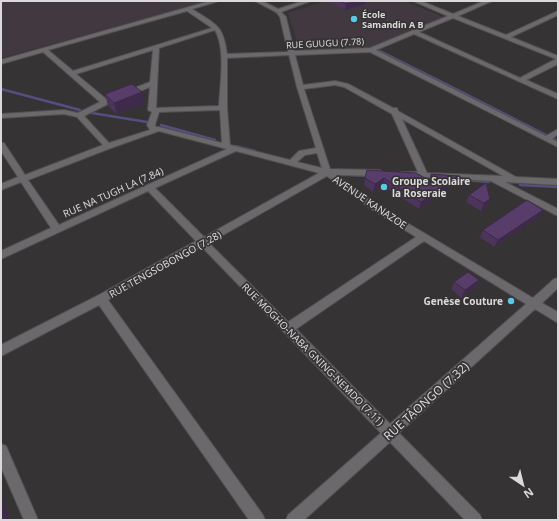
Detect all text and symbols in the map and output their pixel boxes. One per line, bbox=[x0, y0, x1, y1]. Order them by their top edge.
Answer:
place label: École Samandin A B bbox=[362, 8, 424, 31]
marker: École Samandin A B bbox=[349, 14, 359, 24]
street label: RUE GUUGU (7.78) bbox=[286, 34, 365, 52]
street label: RUE NA TUGH LA (7.84) bbox=[61, 164, 165, 220]
street label: AVENUE KANAZOE bbox=[330, 172, 410, 232]
place label: Groupe Scolaire la Roseraie bbox=[392, 174, 470, 200]
marker: Groupe Scolaire la Roseraie bbox=[379, 182, 389, 192]
street label: RUE TENGSOBONGO (7.28) bbox=[106, 227, 224, 301]
street label: RUE MOGHO-NABA GNING-NEMDO (7.11) bbox=[239, 280, 387, 428]
place label: Genèse Couture bbox=[423, 294, 503, 308]
marker: Genèse Couture bbox=[506, 296, 516, 306]
street label: RUE TÂONGO (7.32) bbox=[379, 358, 473, 444]
north arrow bbox=[503, 465, 543, 505]
text: N bbox=[521, 485, 537, 502]

